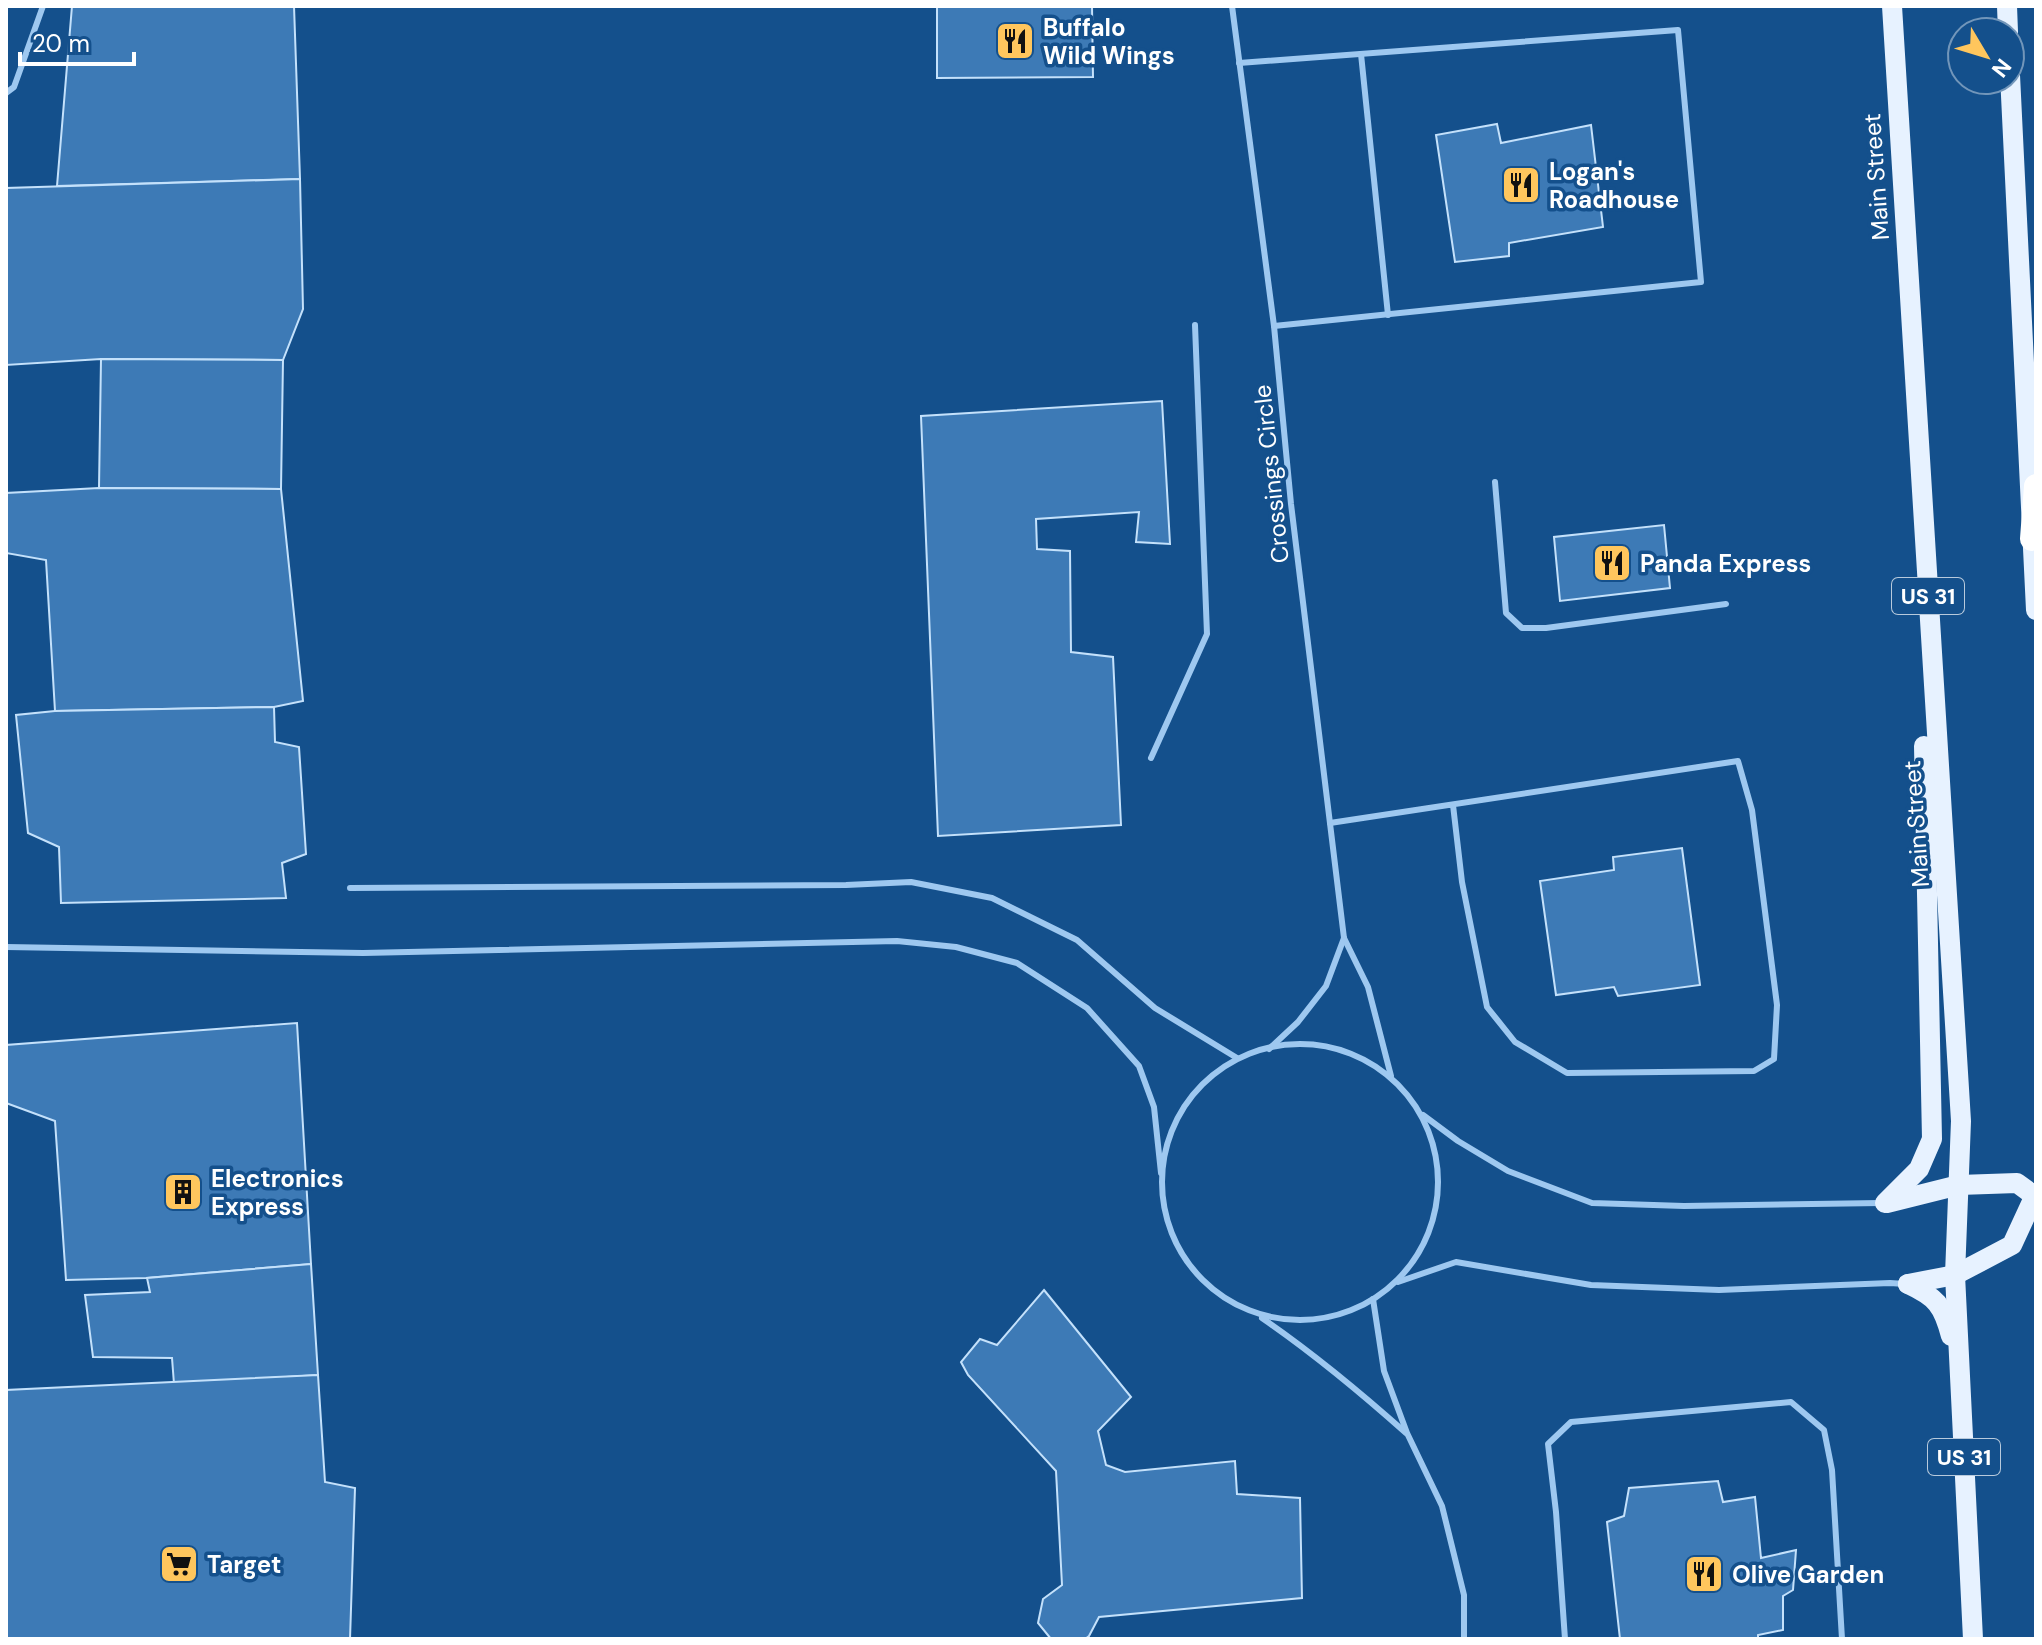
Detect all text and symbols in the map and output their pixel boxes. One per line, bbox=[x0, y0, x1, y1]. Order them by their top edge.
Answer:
place label: Buffalo Wild Wings bbox=[1043, 12, 1175, 71]
scale bar bbox=[20, 16, 134, 66]
north arrow bbox=[1946, 16, 2026, 96]
restaurant icon: Buffalo Wild Wings bbox=[994, 20, 1036, 62]
text: 20 m bbox=[32, 28, 90, 59]
text: N bbox=[1985, 53, 2018, 83]
street label: Main Street bbox=[1856, 112, 1896, 242]
place label: Logan's Roadhouse bbox=[1549, 156, 1679, 215]
restaurant icon: Logan's Roadhouse bbox=[1500, 164, 1542, 206]
street label: Crossings Circle bbox=[1246, 383, 1296, 565]
restaurant icon: Panda Express bbox=[1591, 542, 1633, 584]
place label: Panda Express bbox=[1640, 548, 1811, 579]
road number: US 31 bbox=[1892, 578, 1964, 614]
street label: Main Street bbox=[1896, 759, 1936, 889]
place label: Electronics Express bbox=[211, 1163, 344, 1222]
building icon: Electronics Express bbox=[162, 1171, 204, 1213]
road number: US 31 bbox=[1928, 1439, 2000, 1475]
supermarket icon: Target bbox=[158, 1543, 200, 1585]
place label: Target bbox=[207, 1549, 281, 1580]
restaurant icon: Olive Garden bbox=[1683, 1553, 1725, 1595]
place label: Olive Garden bbox=[1732, 1559, 1884, 1590]

